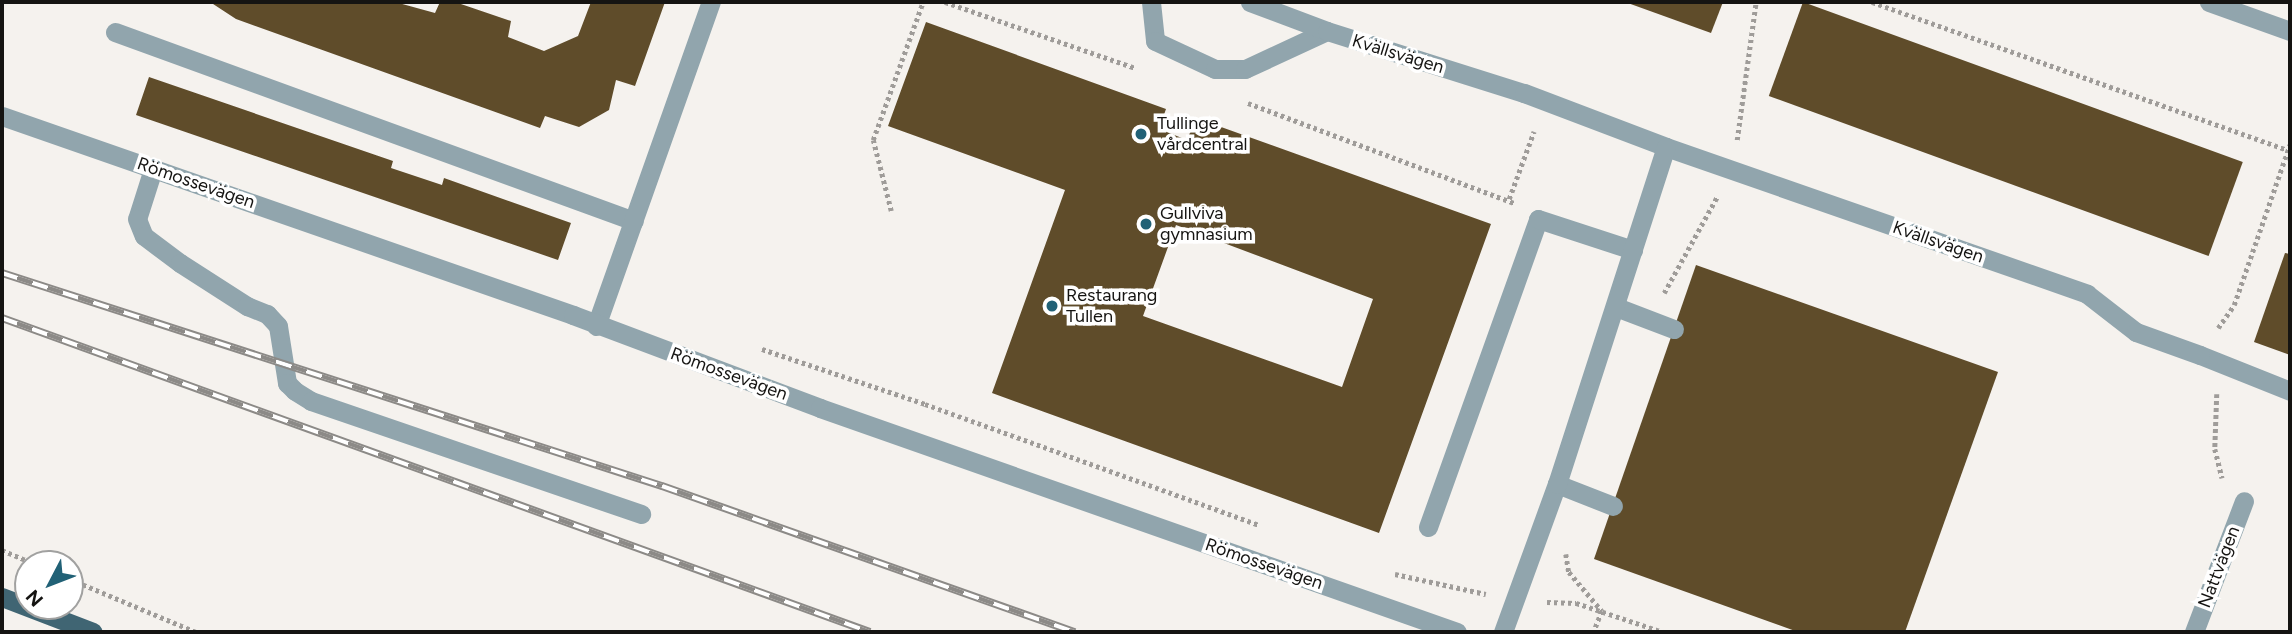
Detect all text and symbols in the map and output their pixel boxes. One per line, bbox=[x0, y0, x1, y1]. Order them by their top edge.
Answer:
street label: Kvällsvägen bbox=[1350, 30, 1446, 78]
place label: Tullinge vårdcentral bbox=[1157, 113, 1248, 156]
marker: Tullinge vårdcentral bbox=[1131, 124, 1151, 144]
street label: Römossevägen bbox=[134, 153, 258, 213]
place label: Gullviva gymnasium bbox=[1160, 203, 1253, 246]
marker: Gullviva gymnasium bbox=[1138, 216, 1154, 232]
street label: Kvällsvägen bbox=[1890, 216, 1986, 268]
place label: Restaurang Tullen bbox=[1066, 285, 1157, 328]
marker: Restaurang Tullen bbox=[1044, 298, 1060, 314]
street label: Römossevägen bbox=[668, 343, 790, 405]
street label: Nattvägen bbox=[2194, 523, 2244, 611]
street label: Römossevägen bbox=[1202, 534, 1326, 594]
north arrow bbox=[14, 550, 84, 620]
text: N bbox=[21, 585, 48, 611]

